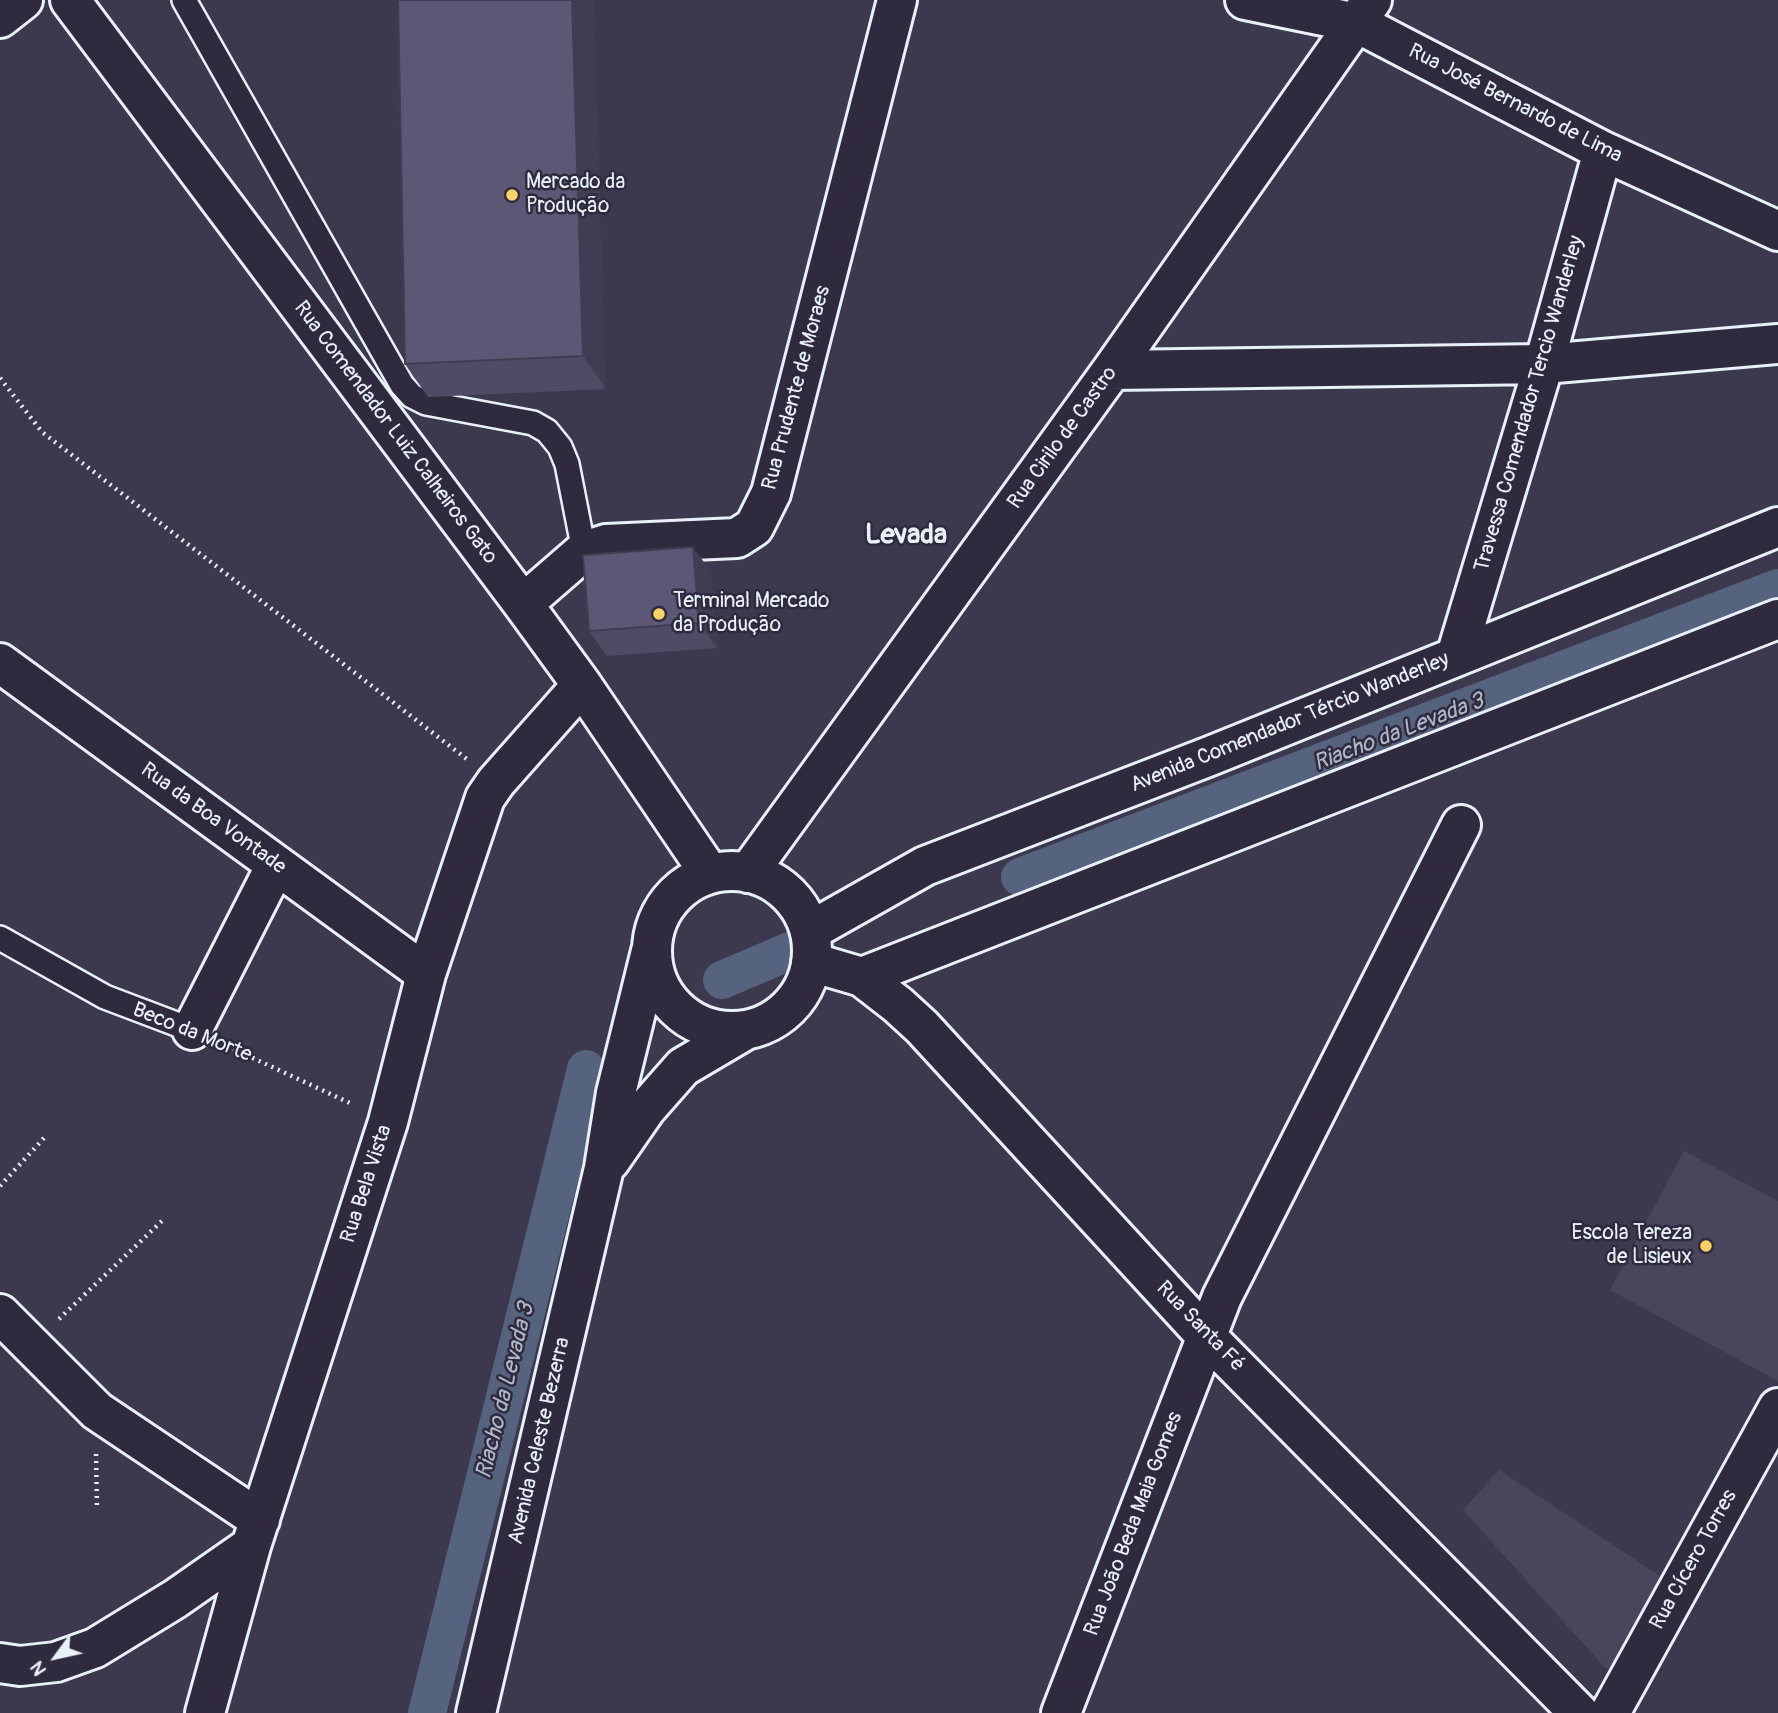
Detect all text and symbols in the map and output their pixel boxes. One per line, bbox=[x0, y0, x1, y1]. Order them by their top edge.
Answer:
street label: Rua José Bernardo de Lima bbox=[1404, 39, 1626, 169]
place label: Mercado da Produção bbox=[526, 170, 625, 220]
marker: Mercado da Produção bbox=[504, 187, 520, 203]
street label: Travessa Comendador Tercio Wanderley bbox=[1470, 233, 1590, 575]
street label: Rua Prudente de Moraes bbox=[758, 283, 836, 493]
street label: Rua Comendador Luiz Calheiros Gato bbox=[288, 297, 502, 569]
street label: Rua Cirilo de Castro bbox=[1003, 362, 1123, 514]
district label: Levada bbox=[865, 519, 947, 553]
place label: Terminal Mercado da Produção bbox=[673, 589, 829, 639]
marker: Terminal Mercado da Produção bbox=[651, 606, 667, 622]
street label: Avenida Comendador Tércio Wanderley bbox=[1127, 647, 1453, 799]
water label: Riacho da Levada 3 bbox=[1310, 688, 1488, 778]
street label: Rua da Boa Vontade bbox=[135, 758, 291, 880]
street label: Beco da Morte bbox=[129, 998, 255, 1068]
street label: Rua Bela Vista bbox=[336, 1122, 398, 1246]
place label: Escola Tereza de Lisieux bbox=[1572, 1221, 1692, 1271]
marker: Escola Tereza de Lisieux bbox=[1698, 1238, 1714, 1254]
street label: Rua Santa Fé bbox=[1150, 1276, 1250, 1378]
water label: Riacho da Levada 3 bbox=[471, 1300, 541, 1482]
street label: Avenida Celeste Bezerra bbox=[504, 1335, 576, 1547]
street label: Rua João Beda Maia Gomes bbox=[1080, 1408, 1188, 1640]
street label: Rua Cícero Torres bbox=[1645, 1486, 1743, 1634]
north arrow bbox=[21, 1622, 91, 1692]
text: N bbox=[25, 1657, 52, 1680]

